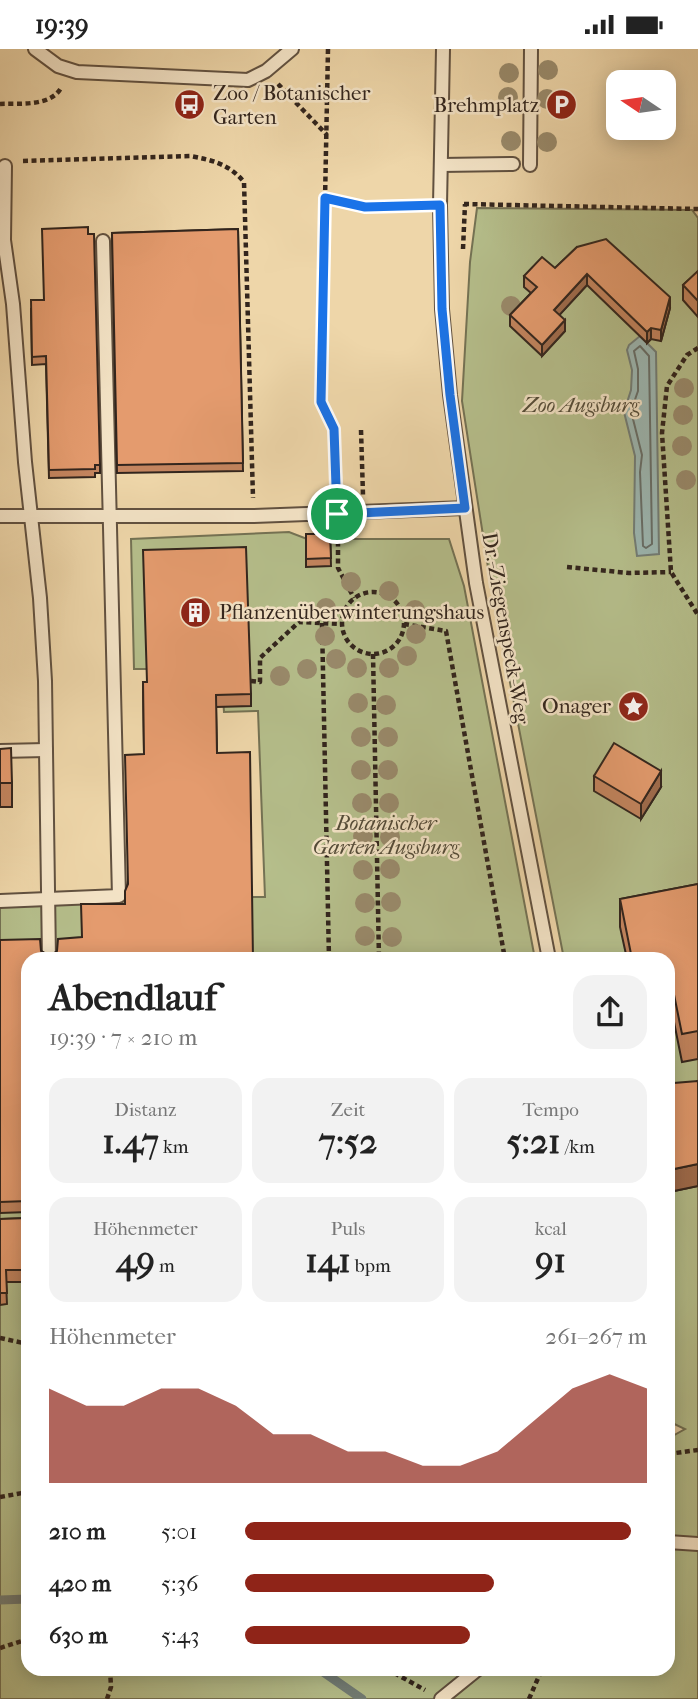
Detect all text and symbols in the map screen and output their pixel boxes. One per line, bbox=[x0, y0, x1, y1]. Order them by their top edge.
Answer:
text: 19:39 bbox=[35, 9, 89, 40]
north arrow bbox=[606, 70, 676, 140]
map controls bbox=[606, 70, 676, 140]
place label: Zoo / Botanischer Garten bbox=[213, 81, 370, 129]
bus stop icon: Zoo / Botanischer Garten bbox=[173, 88, 207, 122]
parking icon: Brehmplatz bbox=[545, 88, 579, 122]
place label: Brehmplatz bbox=[433, 93, 539, 117]
park label: Zoo Augsburg bbox=[521, 393, 640, 417]
pin bbox=[307, 484, 367, 544]
icon: arrive bbox=[318, 495, 356, 533]
street label: Dr.-Ziegenspeck-Weg bbox=[477, 530, 535, 726]
building icon: Pflanzenüberwinterungshaus bbox=[179, 595, 213, 629]
place label: Pflanzenüberwinterungshaus bbox=[219, 600, 484, 624]
place icon: Onager bbox=[617, 689, 651, 723]
place label: Onager bbox=[542, 694, 611, 718]
park label: Botanischer Garten Augsburg bbox=[313, 811, 460, 859]
text: Abendlauf bbox=[49, 975, 217, 1020]
button: share bbox=[573, 975, 647, 1049]
text: 19:39 · 7 × 210 m bbox=[49, 1024, 197, 1051]
text: Distanz bbox=[114, 1099, 176, 1121]
text: Zeit bbox=[331, 1099, 365, 1121]
text: Tempo bbox=[522, 1099, 579, 1121]
text: 1.47 bbox=[102, 1121, 159, 1162]
text: 7:52 bbox=[319, 1121, 377, 1162]
text: 5:21 bbox=[506, 1121, 561, 1162]
text: km bbox=[159, 1136, 189, 1158]
text: /km bbox=[561, 1136, 595, 1158]
text: Höhenmeter bbox=[93, 1218, 198, 1240]
text: Puls bbox=[331, 1218, 365, 1240]
text: kcal bbox=[535, 1218, 567, 1240]
text: 49 bbox=[116, 1240, 155, 1281]
text: 141 bbox=[305, 1240, 351, 1281]
text: 91 bbox=[535, 1240, 566, 1281]
text: m bbox=[155, 1255, 175, 1277]
text: bpm bbox=[351, 1255, 391, 1277]
text: Höhenmeter bbox=[49, 1323, 176, 1350]
text: 261–267 m bbox=[545, 1323, 647, 1350]
text: 210 m bbox=[49, 1518, 106, 1545]
text: 5:01 bbox=[161, 1518, 197, 1545]
text: 420 m bbox=[49, 1570, 111, 1597]
text: 5:36 bbox=[161, 1570, 198, 1597]
text: 630 m bbox=[49, 1622, 108, 1649]
text: 5:43 bbox=[161, 1622, 200, 1649]

